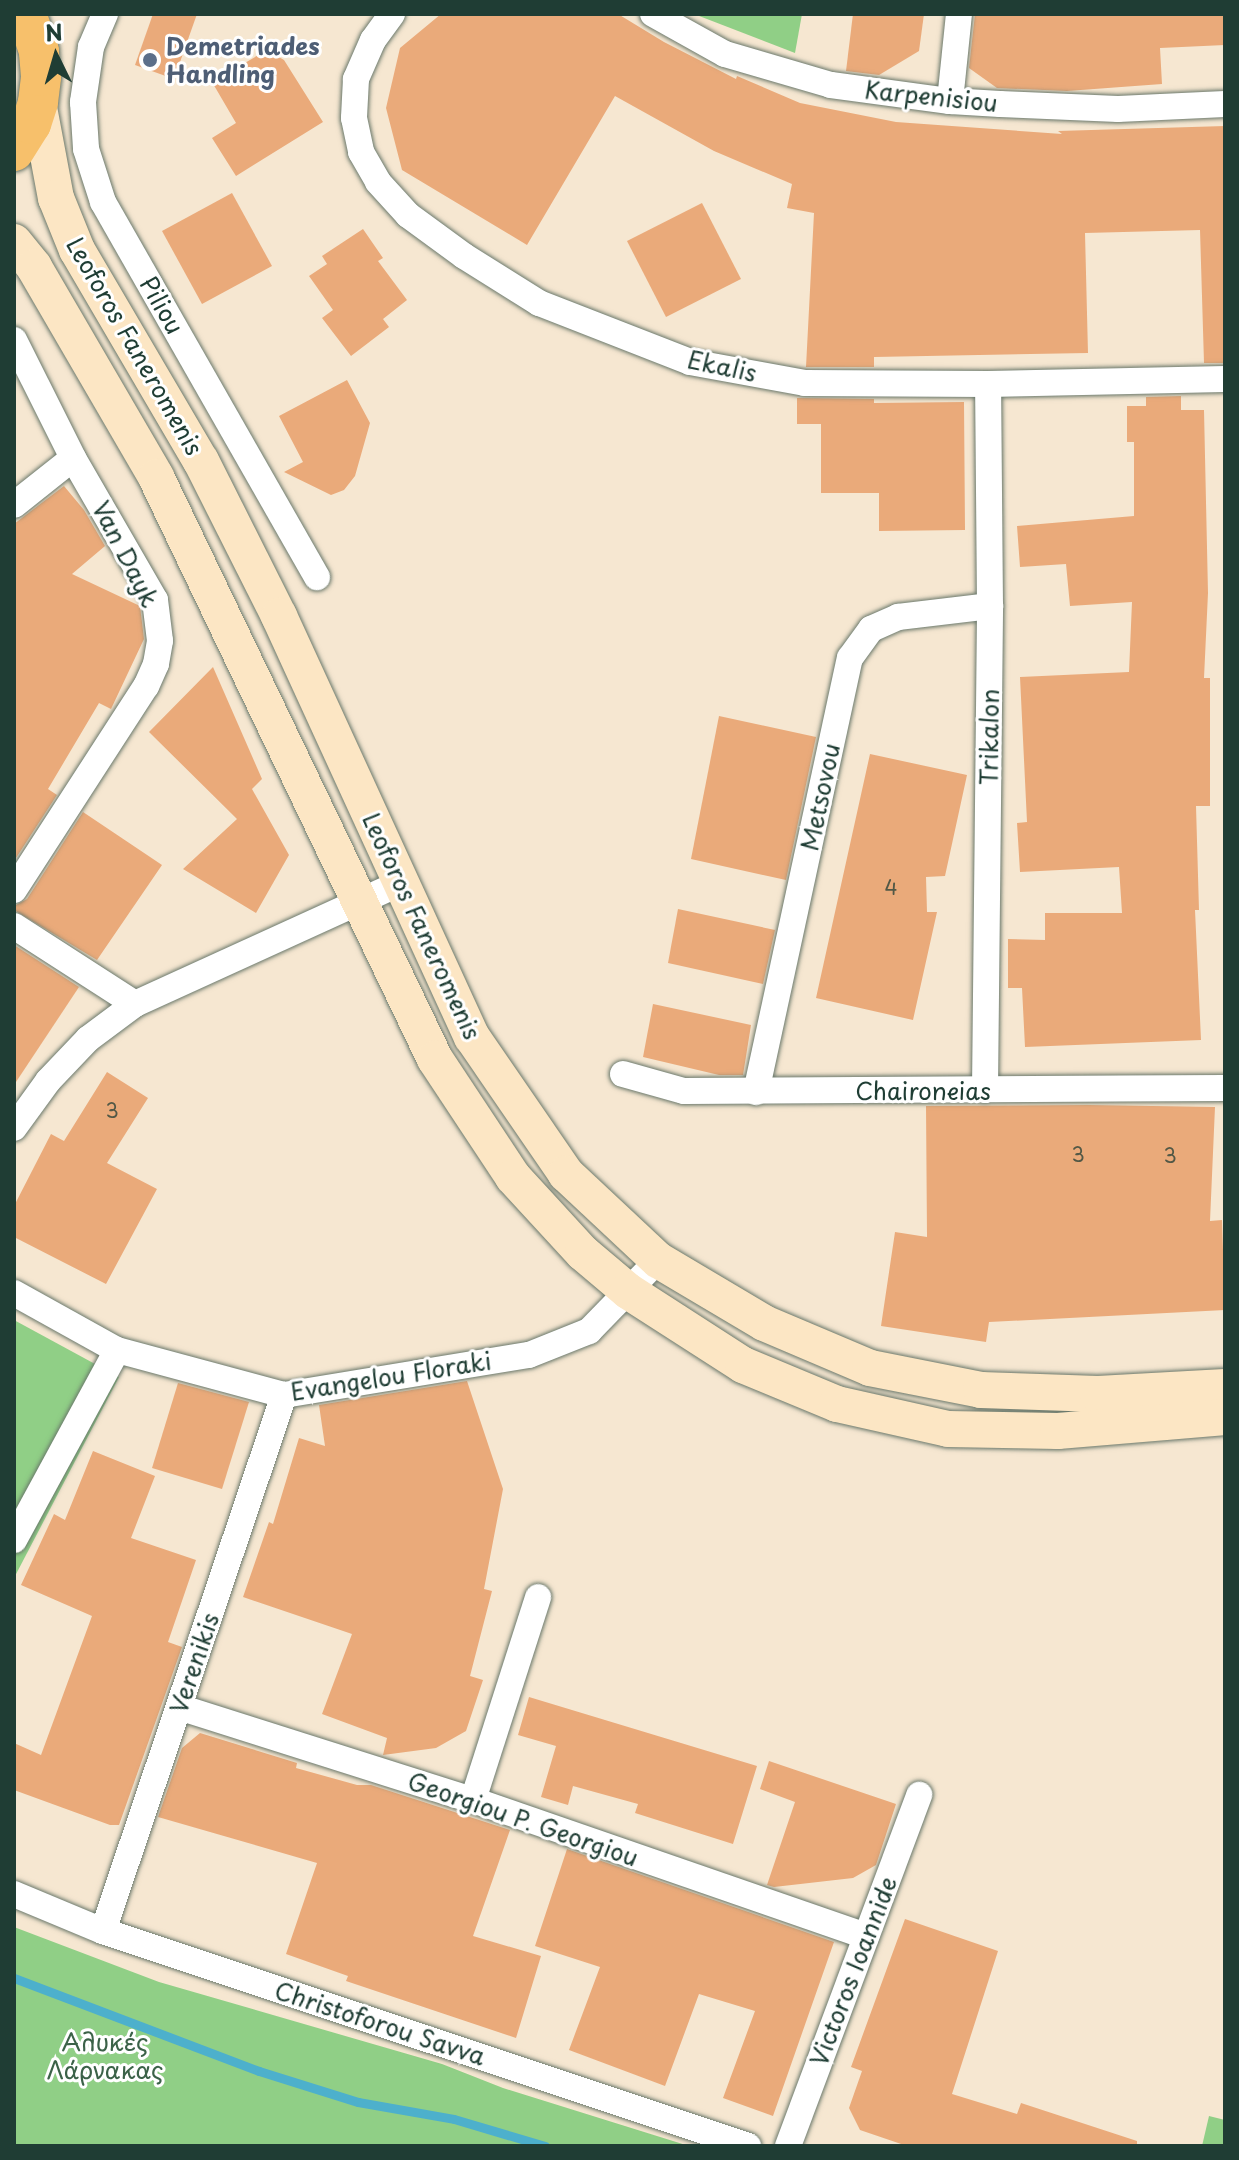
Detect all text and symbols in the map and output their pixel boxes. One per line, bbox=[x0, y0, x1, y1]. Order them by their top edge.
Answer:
text: N bbox=[44, 14, 64, 49]
north arrow bbox=[16, 16, 96, 96]
place label: Demetriades Handling bbox=[166, 32, 320, 88]
marker: Demetriades Handling bbox=[141, 51, 159, 69]
street label: Karpenisiou bbox=[863, 75, 999, 117]
street label: Leoforos Faneromenis bbox=[61, 231, 209, 461]
street label: Piliou bbox=[134, 271, 190, 339]
street label: Ekalis bbox=[685, 345, 759, 387]
street label: Van Dayk bbox=[87, 496, 165, 612]
street label: Trikalon bbox=[974, 689, 1004, 785]
street label: Metsovou bbox=[795, 741, 845, 853]
street label: Leoforos Faneromenis bbox=[357, 808, 487, 1044]
house number: 4 bbox=[884, 875, 898, 899]
street label: Chaironeias bbox=[855, 1077, 991, 1105]
house number: 3 bbox=[105, 1098, 119, 1122]
house number: 3 bbox=[1071, 1142, 1085, 1166]
house number: 3 bbox=[1163, 1143, 1177, 1167]
street label: Evangelou Floraki bbox=[288, 1346, 494, 1406]
street label: Verenikis bbox=[163, 1609, 225, 1717]
street label: Georgiou P. Georgiou bbox=[403, 1766, 643, 1872]
street label: Victoros Ioannide bbox=[804, 1872, 902, 2070]
street label: Christoforou Savva bbox=[271, 1975, 489, 2071]
park label: Αλυκές Λάρνακας bbox=[47, 2028, 163, 2084]

